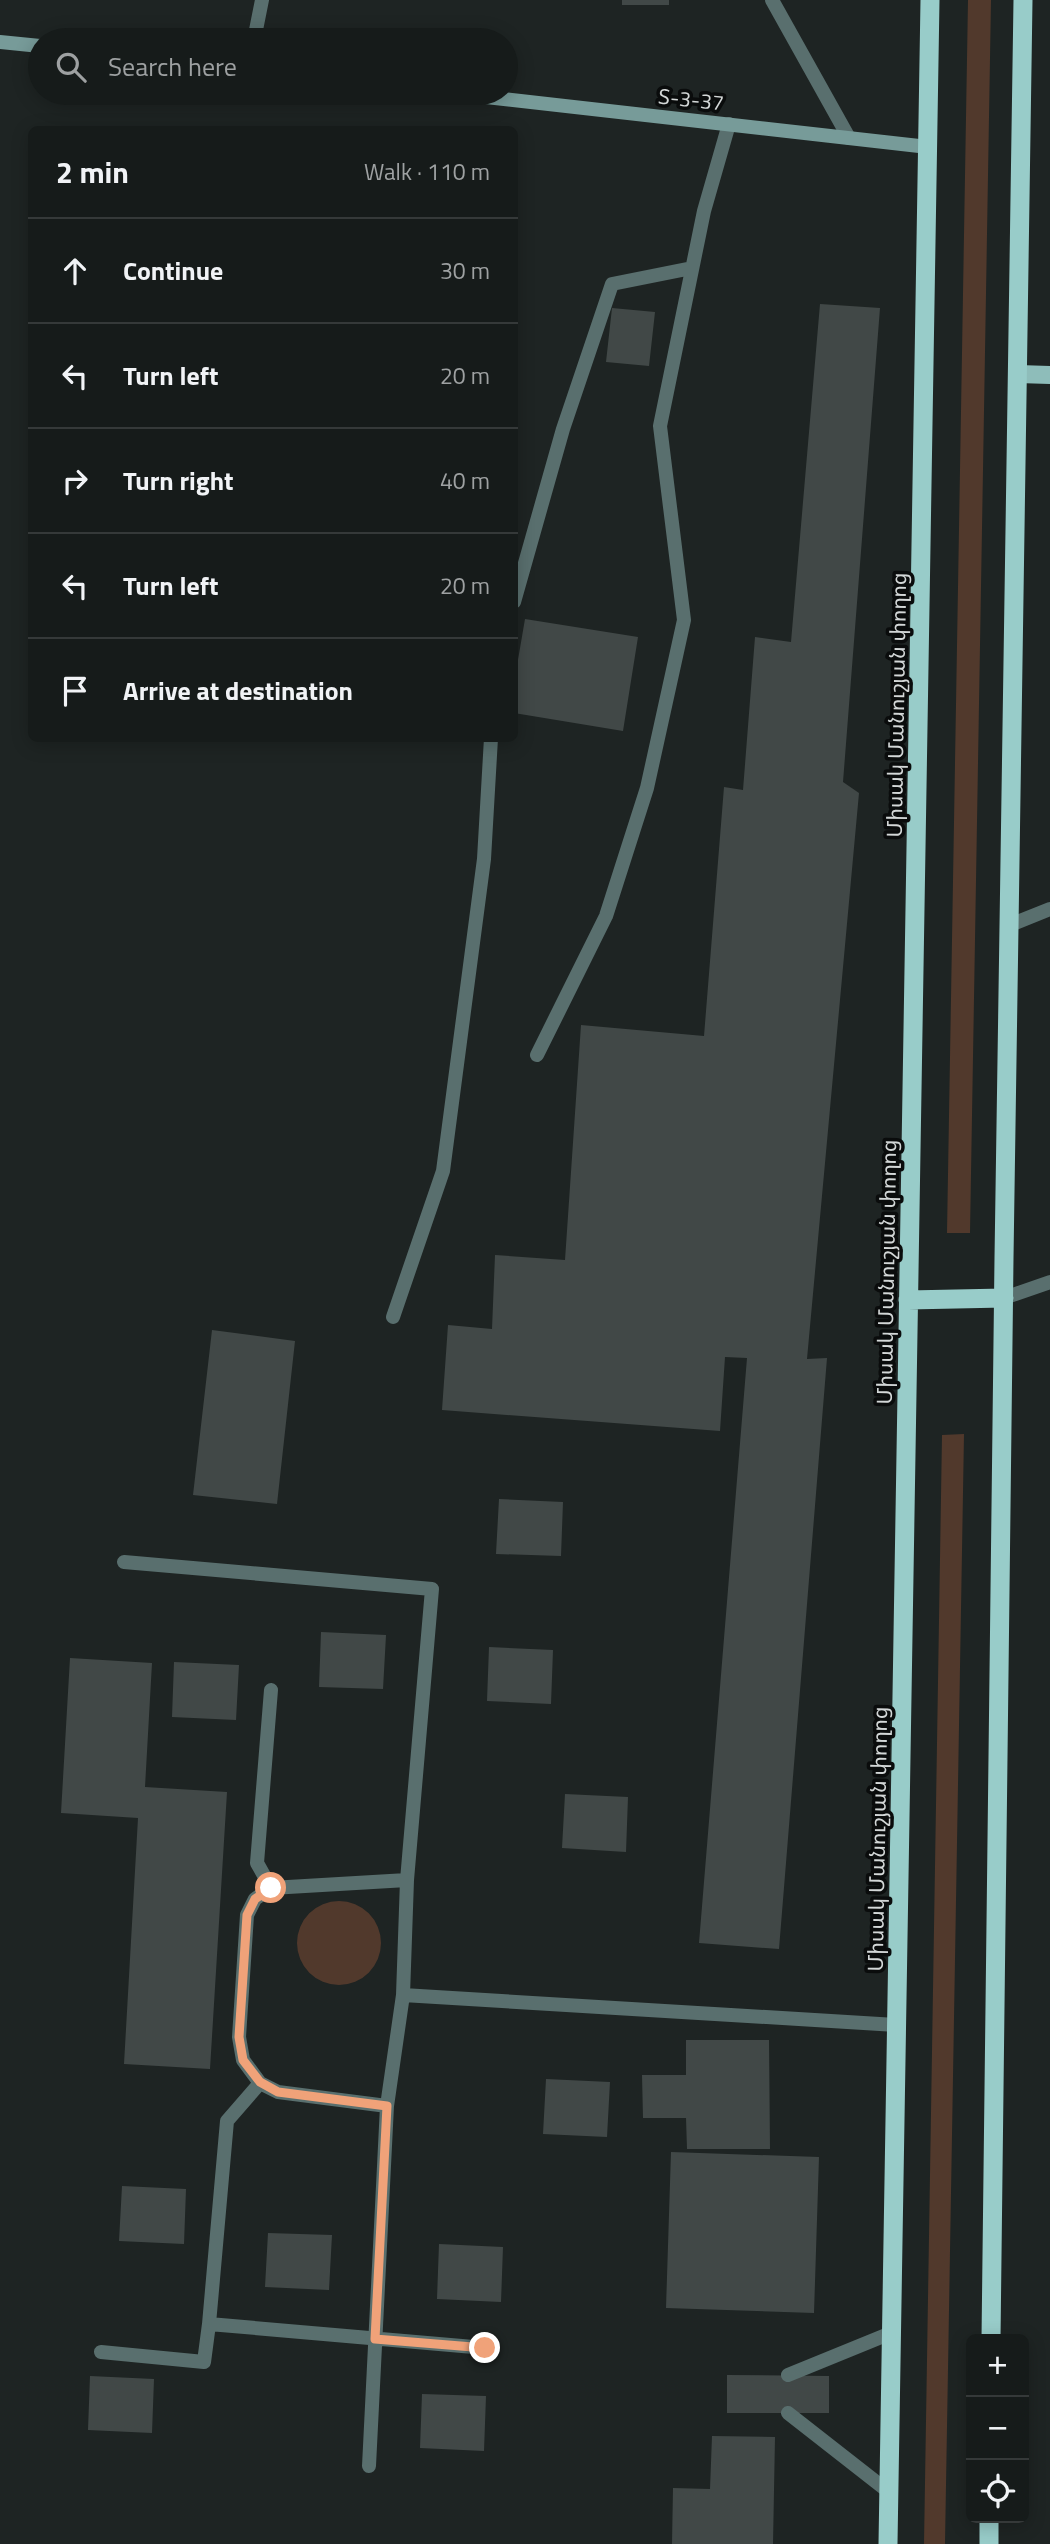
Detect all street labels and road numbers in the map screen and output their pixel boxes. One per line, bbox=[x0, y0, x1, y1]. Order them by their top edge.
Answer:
street label: Տ-3-37 bbox=[657, 80, 725, 118]
street label: Միսակ Մանուշյան փողոց bbox=[878, 572, 914, 838]
street label: Միսակ Մանուշյան փողոց bbox=[868, 1139, 904, 1405]
street label: Միսակ Մանուշյան փողոց bbox=[859, 1706, 895, 1972]

